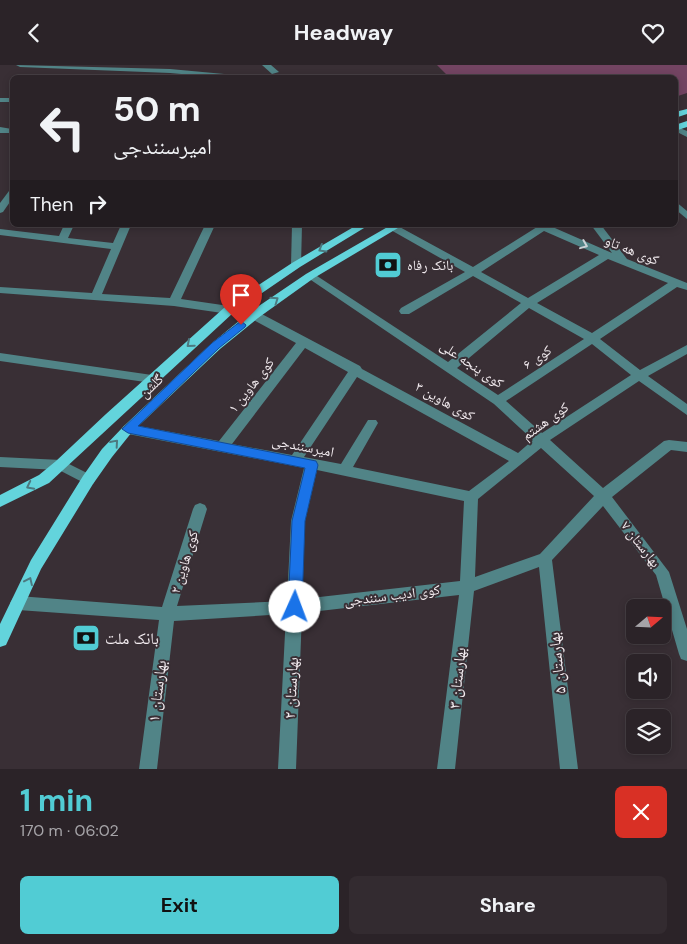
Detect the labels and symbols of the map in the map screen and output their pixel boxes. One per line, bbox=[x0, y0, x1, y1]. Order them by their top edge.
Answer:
street label: کوی هه تاو bbox=[602, 231, 662, 269]
one-way arrow bbox=[579, 239, 588, 250]
one-way arrow bbox=[318, 243, 327, 253]
bank icon: بانک رفاه bbox=[373, 250, 403, 280]
place label: بانک رفاه bbox=[407, 256, 454, 274]
pin bbox=[220, 274, 262, 325]
one-way arrow bbox=[269, 297, 279, 306]
street label: کوی پنجه علی bbox=[437, 336, 507, 392]
one-way arrow bbox=[187, 338, 196, 347]
street label: کوی ۶ bbox=[519, 341, 555, 373]
street label: کوی هاوین ۱ bbox=[224, 354, 278, 416]
street label: گلشن bbox=[135, 370, 167, 402]
street label: کوی هاوین ۳ bbox=[412, 377, 478, 425]
street label: کوی هشتم bbox=[518, 398, 573, 445]
street label: امیرسنندجی bbox=[270, 431, 336, 461]
one-way arrow bbox=[109, 440, 118, 449]
one-way arrow bbox=[26, 480, 35, 490]
street label: بهارستان ۷ bbox=[617, 517, 665, 571]
street label: کوی هاوین ۲ bbox=[166, 528, 202, 596]
one-way arrow bbox=[22, 577, 32, 586]
position arrow bbox=[268, 580, 320, 632]
street label: کوی ادیب سنندجی bbox=[343, 580, 441, 610]
north arrow bbox=[626, 599, 671, 644]
bank icon: بانک ملت bbox=[71, 623, 101, 653]
place label: بانک ملت bbox=[105, 628, 159, 649]
street label: بهارستان ۵ bbox=[543, 631, 571, 695]
street label: بهارستان ۳ bbox=[443, 646, 471, 710]
street label: بهارستان ۲ bbox=[279, 657, 303, 719]
street label: بهارستان ۱ bbox=[143, 659, 171, 723]

